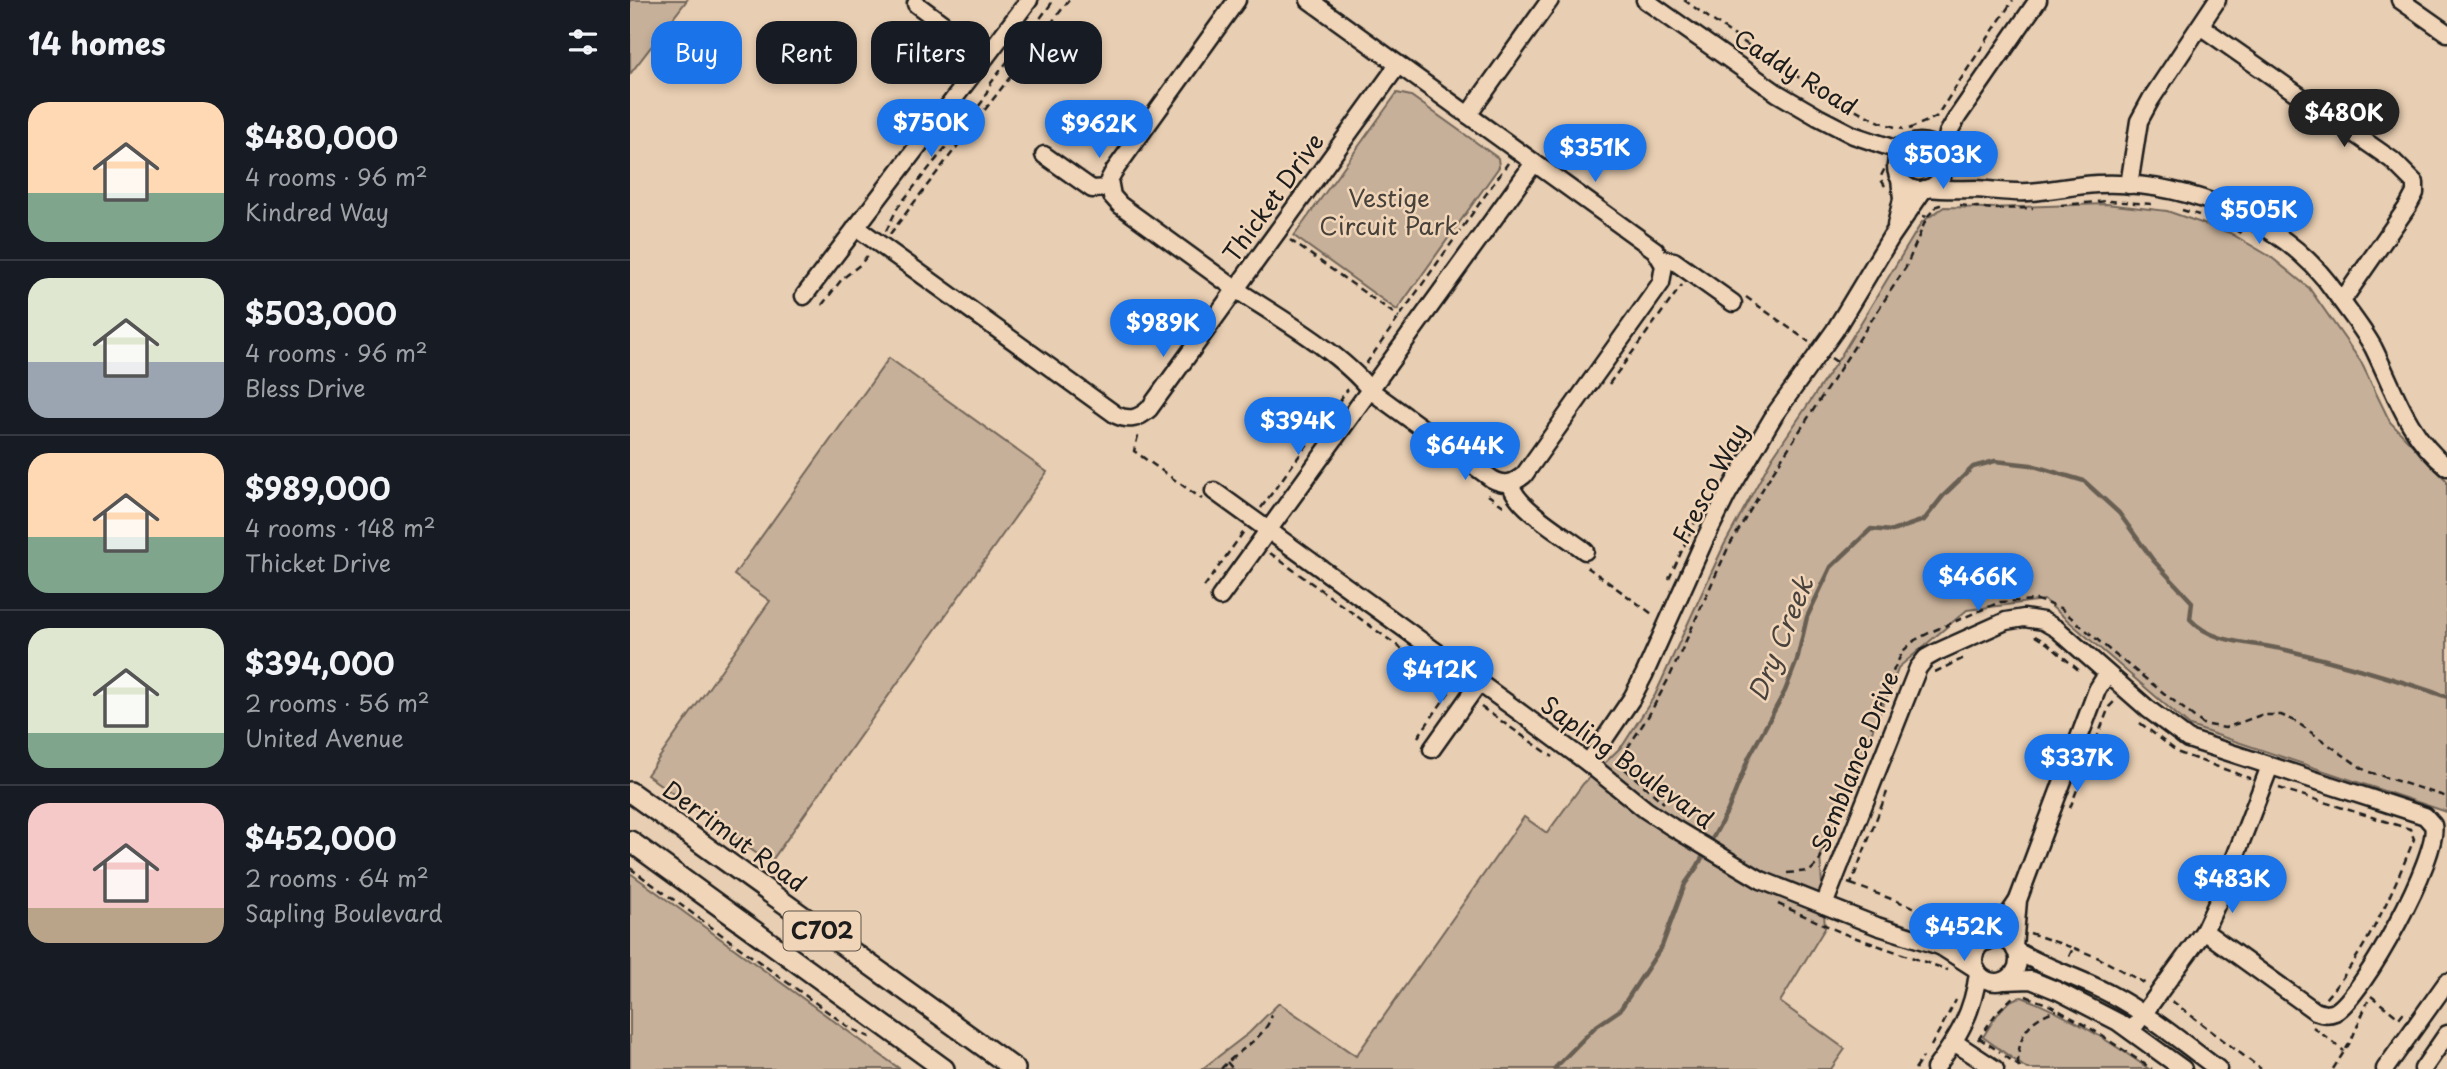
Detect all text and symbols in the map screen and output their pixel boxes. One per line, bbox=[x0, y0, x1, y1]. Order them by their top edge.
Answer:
street label: Caddy Road bbox=[1727, 19, 1865, 124]
text: 14 homes bbox=[28, 20, 166, 65]
chip: Buy bbox=[651, 21, 742, 84]
chip: Rent bbox=[756, 21, 857, 84]
chip: Filters bbox=[871, 21, 990, 84]
chip: New bbox=[1004, 21, 1102, 84]
icon: filters bbox=[564, 23, 602, 61]
pin: $480K bbox=[2295, 90, 2393, 149]
text: $480K bbox=[2304, 94, 2384, 129]
pin: $750K bbox=[882, 100, 980, 159]
pin: $962K bbox=[1050, 100, 1148, 160]
text: $750K bbox=[893, 104, 969, 139]
text: $962K bbox=[1061, 105, 1137, 140]
text: $480,000 bbox=[245, 114, 398, 159]
pin: $351K bbox=[1546, 124, 1644, 184]
street label: Thicket Drive bbox=[1213, 125, 1332, 269]
text: $351K bbox=[1560, 129, 1630, 164]
icon: home bbox=[84, 130, 168, 214]
pin: $503K bbox=[1894, 132, 1992, 191]
text: $503K bbox=[1904, 136, 1982, 171]
text: 4 rooms · 96 m² bbox=[245, 159, 428, 194]
park label: Vestige Circuit Park bbox=[1319, 179, 1459, 243]
pin: $505K bbox=[2210, 187, 2308, 246]
text: $505K bbox=[2220, 191, 2298, 226]
text: Kindred Way bbox=[245, 194, 389, 229]
text: $503,000 bbox=[245, 290, 397, 335]
pin: $989K bbox=[1114, 300, 1212, 359]
text: $989K bbox=[1126, 304, 1200, 339]
icon: home bbox=[84, 306, 168, 390]
text: 4 rooms · 96 m² bbox=[245, 335, 428, 370]
text: Bless Drive bbox=[245, 370, 365, 405]
pin: $394K bbox=[1249, 398, 1347, 457]
text: $394K bbox=[1260, 402, 1336, 437]
street label: Fresco Way bbox=[1662, 416, 1756, 550]
pin: $644K bbox=[1416, 422, 1514, 482]
text: $644K bbox=[1426, 427, 1504, 462]
text: $989,000 bbox=[245, 465, 391, 510]
icon: home bbox=[84, 481, 168, 565]
text: 4 rooms · 148 m² bbox=[245, 510, 436, 545]
text: Thicket Drive bbox=[245, 545, 391, 580]
pin: $466K bbox=[1929, 554, 2027, 613]
text: $466K bbox=[1939, 558, 2017, 593]
water label: Dry Creek bbox=[1737, 569, 1823, 706]
text: $394,000 bbox=[245, 640, 395, 685]
pin: $412K bbox=[1391, 646, 1489, 706]
text: $412K bbox=[1403, 651, 1477, 686]
icon: home bbox=[84, 656, 168, 740]
street label: Semblance Drive bbox=[1801, 665, 1907, 857]
text: 2 rooms · 56 m² bbox=[245, 685, 430, 720]
street label: Sapling Boulevard bbox=[1534, 686, 1722, 837]
text: United Avenue bbox=[245, 720, 404, 755]
pin: $337K bbox=[2028, 734, 2126, 794]
text: $337K bbox=[2040, 739, 2114, 774]
street label: Derrimut Road bbox=[656, 771, 815, 900]
text: $452,000 bbox=[245, 815, 397, 860]
icon: home bbox=[84, 831, 168, 915]
pin: $483K bbox=[2183, 856, 2281, 915]
text: 2 rooms · 64 m² bbox=[245, 860, 429, 895]
text: $483K bbox=[2194, 860, 2270, 895]
text: Sapling Boulevard bbox=[245, 895, 443, 930]
pin: $452K bbox=[1915, 904, 2013, 963]
text: $452K bbox=[1925, 908, 2003, 943]
road number: C702 bbox=[784, 912, 860, 950]

